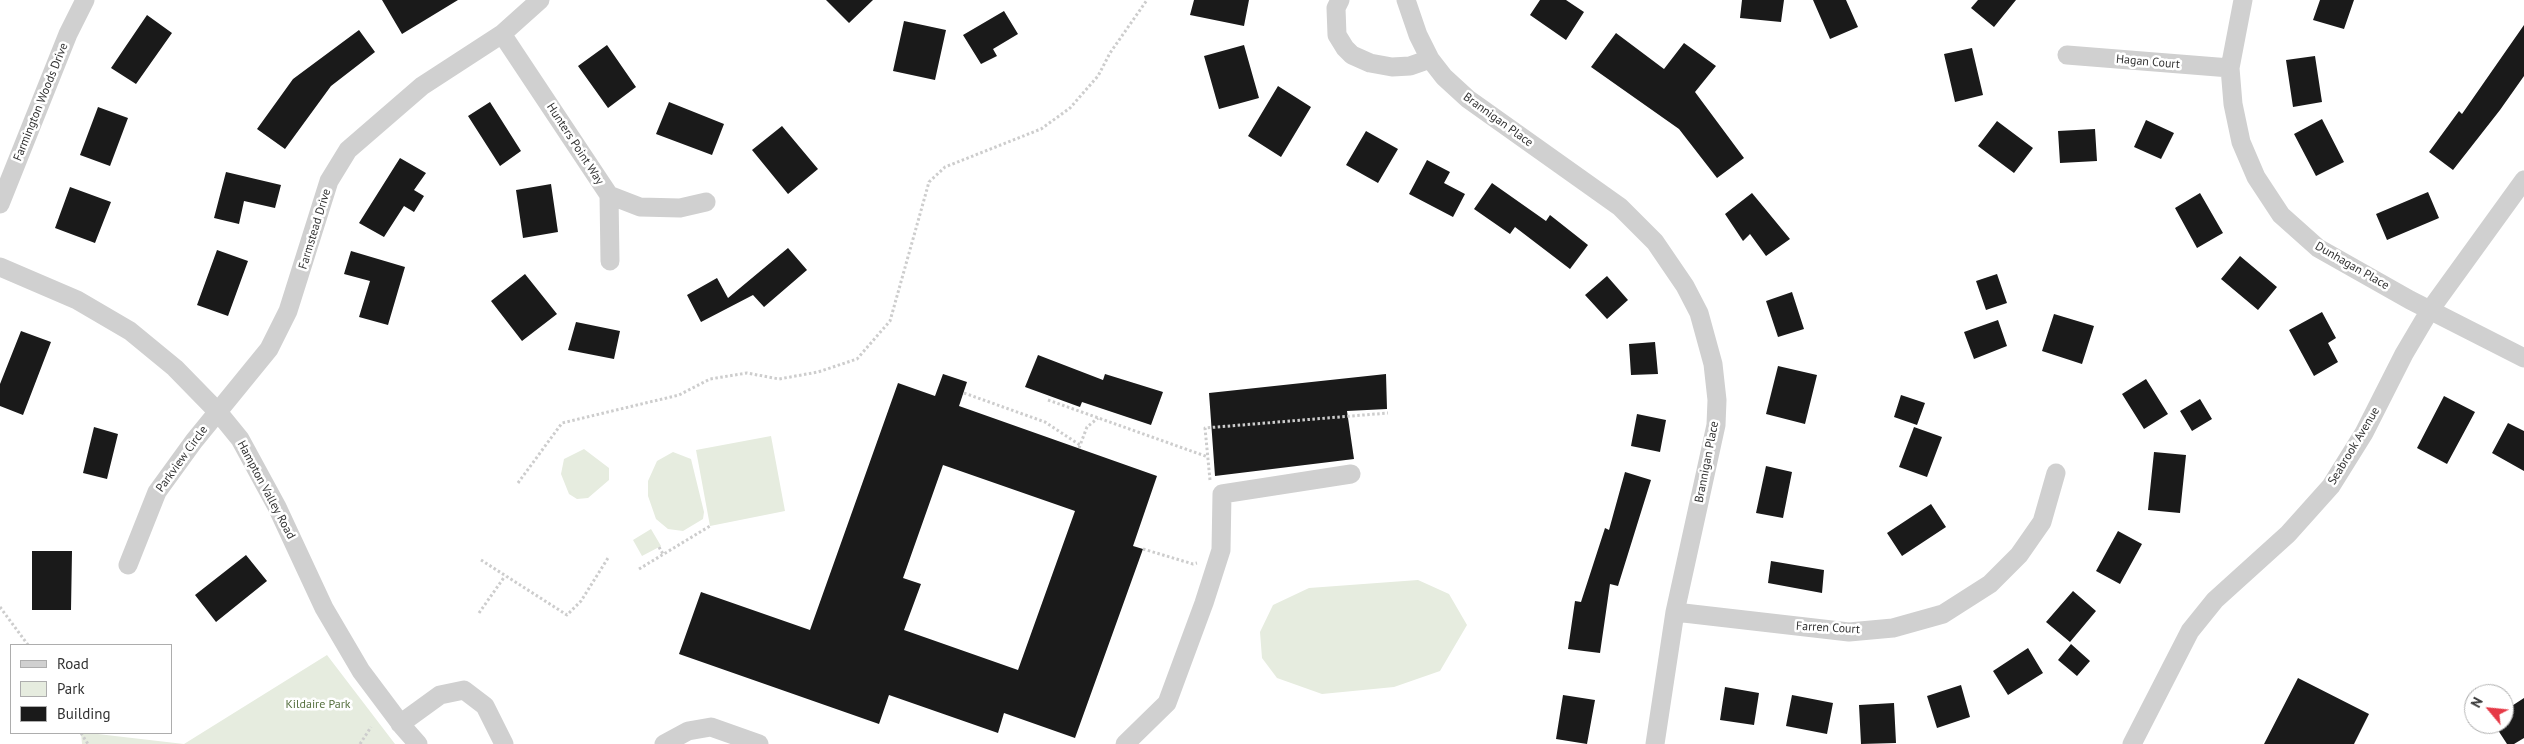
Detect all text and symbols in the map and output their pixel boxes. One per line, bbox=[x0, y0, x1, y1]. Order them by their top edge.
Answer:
street label: Farmington Woods Drive bbox=[11, 41, 71, 163]
street label: Hagan Court bbox=[2115, 52, 2181, 72]
street label: Brannigan Place bbox=[1460, 90, 1536, 150]
street label: Hunters Point Way bbox=[543, 101, 607, 187]
street label: Farmstead Drive bbox=[296, 187, 334, 271]
street label: Dunhagan Place bbox=[2312, 239, 2392, 293]
street label: Seabrook Avenue bbox=[2325, 404, 2383, 488]
street label: Brannigan Place bbox=[1692, 420, 1722, 504]
street label: Parkview Circle bbox=[153, 423, 211, 495]
street label: Hampton Valley Road bbox=[234, 438, 298, 542]
street label: Farren Court bbox=[1796, 619, 1860, 637]
legend bbox=[10, 644, 172, 734]
text: Road bbox=[57, 654, 89, 673]
text: Park bbox=[57, 679, 85, 698]
north arrow bbox=[2464, 684, 2514, 734]
text: N bbox=[2467, 694, 2487, 711]
park label: Kildaire Park bbox=[285, 698, 351, 712]
text: Building bbox=[57, 704, 111, 723]

